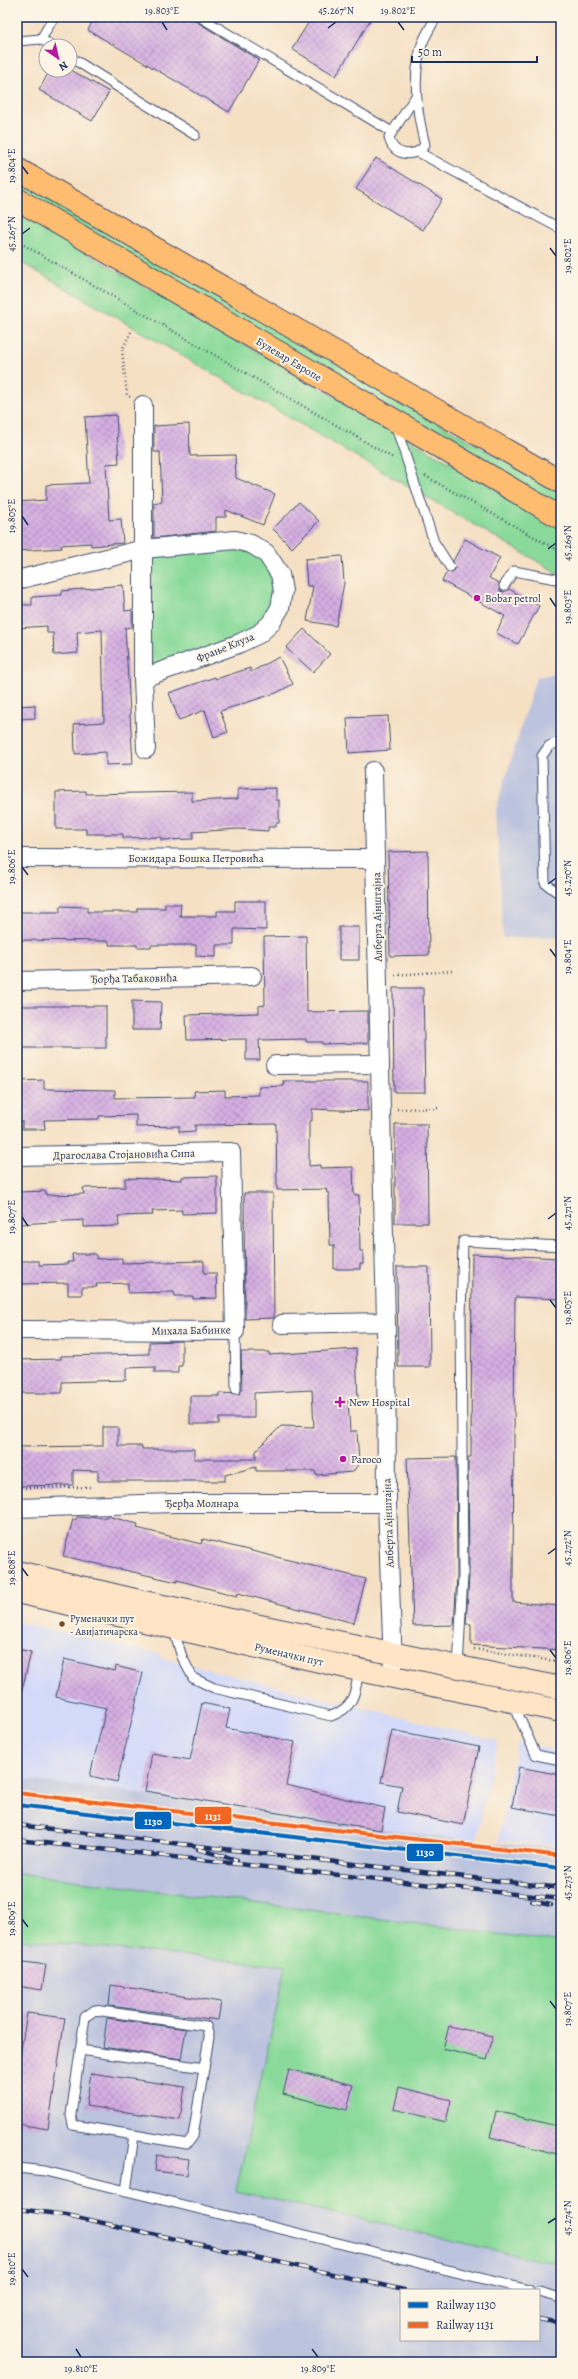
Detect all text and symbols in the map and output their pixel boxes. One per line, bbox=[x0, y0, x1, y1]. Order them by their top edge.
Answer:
text: 19.803°E bbox=[145, 4, 179, 17]
text: 45.267°N bbox=[318, 4, 354, 17]
text: 19.802°E bbox=[381, 4, 416, 17]
north arrow bbox=[38, 38, 78, 78]
scale bar bbox=[412, 38, 537, 64]
text: 50 m bbox=[418, 44, 442, 60]
text: N bbox=[56, 57, 71, 74]
text: 19.804°E bbox=[5, 149, 18, 183]
text: 45.267°N bbox=[5, 216, 18, 252]
text: 19.802°E bbox=[561, 238, 574, 273]
street label: Булевар Европе bbox=[253, 334, 324, 385]
text: 19.805°E bbox=[5, 499, 18, 533]
text: 45.269°N bbox=[561, 525, 574, 561]
text: 19.803°E bbox=[561, 590, 574, 624]
place label: Bobar petrol bbox=[485, 591, 541, 606]
marker: Bobar petrol bbox=[472, 593, 482, 603]
street label: Фрање Клуза bbox=[194, 629, 257, 666]
text: 19.806°E bbox=[5, 850, 18, 884]
street label: Божидара Бошка Петровића bbox=[128, 851, 265, 866]
text: 45.270°N bbox=[561, 860, 574, 896]
street label: Алберта Ајнштајна bbox=[369, 871, 386, 963]
text: 19.804°E bbox=[561, 940, 574, 974]
street label: Ђорђа Табаковића bbox=[91, 970, 178, 987]
street label: Драгослава Стојановића Сипа bbox=[53, 1146, 196, 1163]
text: 45.271°N bbox=[561, 1196, 574, 1230]
text: 19.807°E bbox=[5, 1200, 18, 1234]
text: 19.805°E bbox=[561, 1291, 574, 1325]
street label: Михала Бабинке bbox=[151, 1322, 231, 1339]
place label: New Hospital bbox=[349, 1395, 410, 1410]
marker: New Hospital bbox=[334, 1396, 346, 1408]
place label: Paroco bbox=[351, 1452, 382, 1467]
marker: Paroco bbox=[338, 1454, 348, 1464]
street label: Алберта Ајнштајна bbox=[379, 1477, 398, 1569]
street label: Ђерђа Молнара bbox=[165, 1496, 240, 1511]
text: 45.272°N bbox=[561, 1530, 574, 1566]
text: 19.808°E bbox=[5, 1550, 18, 1585]
place label: Руменачки пут - Авијатичарска bbox=[70, 1612, 138, 1639]
marker: Руменачки пут - Авијатичарска bbox=[57, 1619, 67, 1629]
street label: Руменачки пут bbox=[253, 1639, 325, 1670]
text: 19.806°E bbox=[561, 1641, 574, 1675]
line badge: 1131 bbox=[194, 1806, 232, 1825]
text: 1131 bbox=[205, 1809, 221, 1824]
line badge: 1130 bbox=[134, 1811, 172, 1830]
text: 1130 bbox=[144, 1814, 163, 1829]
line badge: 1130 bbox=[406, 1843, 444, 1862]
text: 1130 bbox=[416, 1845, 435, 1860]
text: 45.273°N bbox=[561, 1865, 574, 1901]
text: 19.809°E bbox=[5, 1902, 18, 1936]
text: 19.807°E bbox=[561, 1992, 574, 2026]
text: 45.274°N bbox=[561, 2200, 574, 2236]
text: 19.810°E bbox=[5, 2252, 18, 2286]
legend bbox=[400, 2289, 540, 2341]
text: Railway 1130 bbox=[436, 2297, 496, 2313]
text: Railway 1131 bbox=[436, 2317, 494, 2333]
text: 19.810°E bbox=[64, 2362, 98, 2375]
text: 19.809°E bbox=[301, 2362, 335, 2375]

